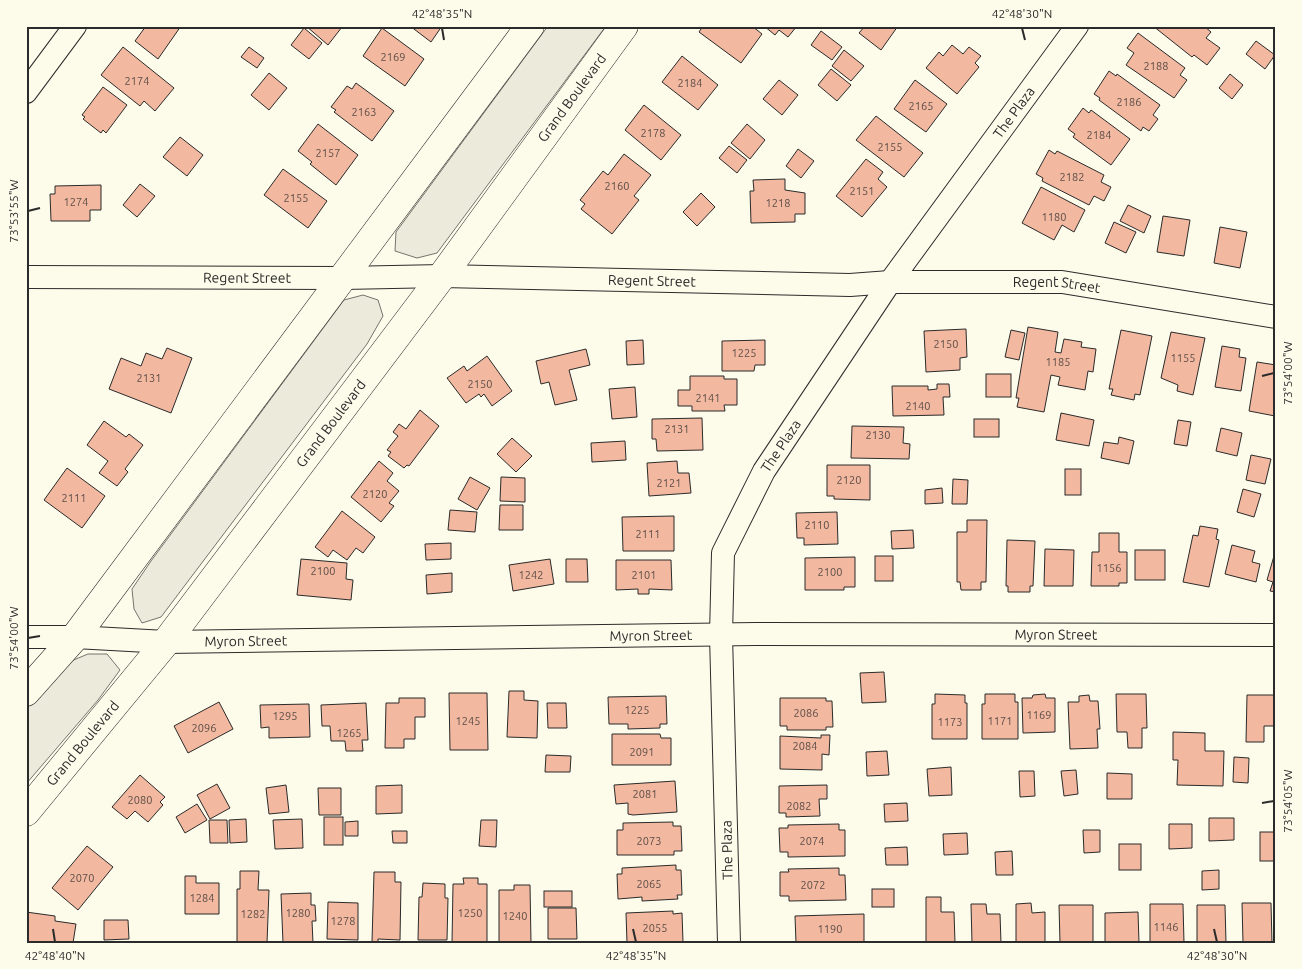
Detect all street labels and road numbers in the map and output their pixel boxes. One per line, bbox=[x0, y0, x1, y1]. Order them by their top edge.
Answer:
street label: Grand Boulevard bbox=[534, 51, 609, 145]
street label: The Plaza bbox=[990, 84, 1038, 141]
street label: Regent Street bbox=[203, 270, 292, 286]
street label: Regent Street bbox=[608, 272, 697, 290]
street label: Regent Street bbox=[1013, 274, 1102, 296]
street label: Grand Boulevard bbox=[293, 377, 369, 470]
street label: The Plaza bbox=[758, 417, 804, 475]
street label: Myron Street bbox=[1014, 626, 1098, 643]
street label: Myron Street bbox=[609, 627, 693, 644]
street label: Myron Street bbox=[204, 632, 288, 649]
street label: Grand Boulevard bbox=[43, 698, 122, 789]
street label: The Plaza bbox=[718, 820, 736, 880]

